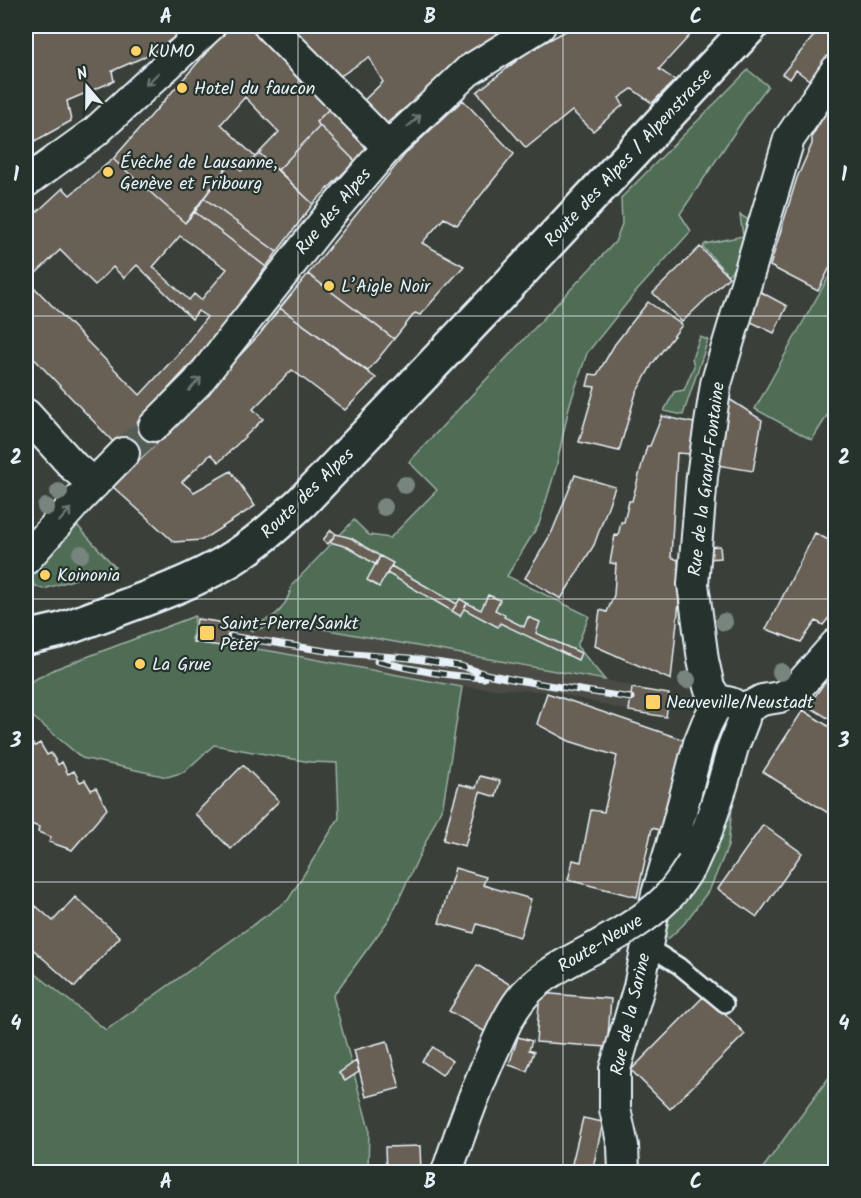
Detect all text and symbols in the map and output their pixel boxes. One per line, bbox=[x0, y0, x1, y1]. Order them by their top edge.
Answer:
text: A bbox=[160, 2, 172, 34]
text: B bbox=[424, 2, 436, 34]
text: C bbox=[690, 2, 702, 34]
place label: KUMO bbox=[148, 38, 195, 67]
marker: KUMO bbox=[129, 44, 143, 58]
north arrow bbox=[57, 57, 117, 117]
text: N bbox=[73, 61, 91, 88]
street label: Route des Alpes / Alpenstrasse bbox=[538, 62, 720, 254]
one-way arrow bbox=[144, 72, 159, 86]
place label: Hotel du faucon bbox=[194, 75, 315, 104]
marker: Hotel du faucon bbox=[175, 81, 189, 95]
one-way arrow bbox=[406, 114, 421, 128]
place label: Évêché de Lausanne, Genève et Fribourg bbox=[120, 149, 278, 199]
text: 1 bbox=[13, 160, 19, 192]
text: 1 bbox=[841, 160, 847, 192]
street label: Rue des Alpes bbox=[289, 162, 380, 262]
marker: Évêché de Lausanne, Genève et Fribourg bbox=[101, 165, 115, 179]
place label: L’Aigle Noir bbox=[341, 273, 431, 302]
marker: L’Aigle Noir bbox=[322, 279, 336, 293]
one-way arrow bbox=[188, 377, 202, 392]
street label: Rue de la Grand-Fontaine bbox=[681, 380, 734, 578]
street label: Route des Alpes bbox=[254, 441, 362, 547]
text: 2 bbox=[10, 443, 22, 475]
text: 2 bbox=[838, 443, 850, 475]
one-way arrow bbox=[58, 508, 72, 523]
place label: Koinonia bbox=[57, 562, 120, 591]
marker: Koinonia bbox=[38, 568, 52, 582]
place label: Saint-Pierre/Sankt Peter bbox=[220, 610, 360, 660]
marker: Saint-Pierre/Sankt Peter bbox=[198, 624, 216, 642]
place label: La Grue bbox=[152, 651, 211, 680]
marker: La Grue bbox=[133, 657, 147, 671]
place label: Neuveville/Neustadt bbox=[666, 689, 815, 718]
marker: Neuveville/Neustadt bbox=[644, 693, 662, 711]
text: 3 bbox=[10, 726, 22, 758]
text: 3 bbox=[838, 726, 850, 758]
street label: Route-Neuve bbox=[552, 907, 649, 981]
street label: Rue de la Sarine bbox=[603, 950, 660, 1078]
text: 4 bbox=[11, 1009, 22, 1041]
text: 4 bbox=[839, 1009, 850, 1041]
text: A bbox=[160, 1167, 172, 1198]
text: B bbox=[424, 1167, 436, 1198]
text: C bbox=[690, 1167, 702, 1198]

